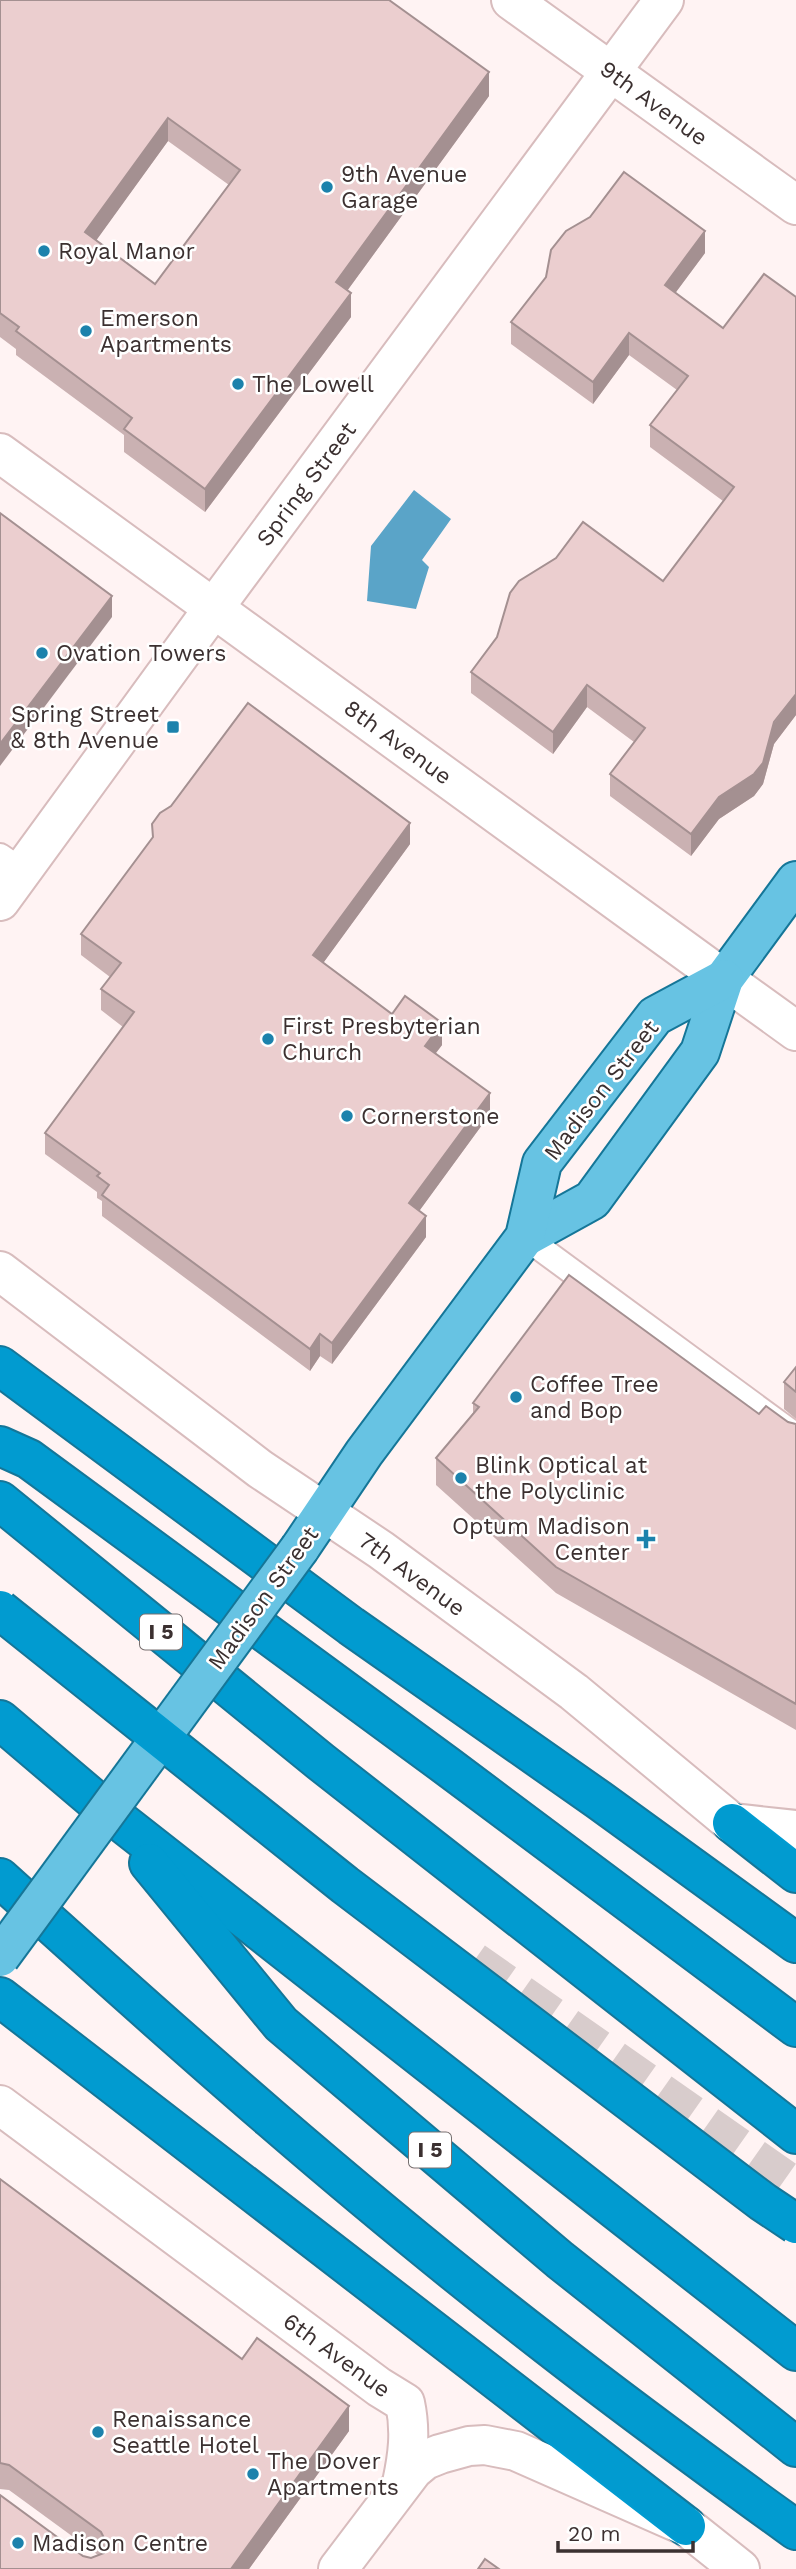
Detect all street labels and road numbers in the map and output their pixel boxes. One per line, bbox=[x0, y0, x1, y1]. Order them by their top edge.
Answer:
street label: 9th Avenue bbox=[595, 55, 713, 151]
street label: Spring Street bbox=[251, 417, 362, 552]
street label: 8th Avenue bbox=[339, 694, 457, 790]
street label: Madison Street bbox=[538, 1015, 665, 1166]
street label: Madison Street bbox=[202, 1521, 325, 1675]
street label: 7th Avenue bbox=[353, 1527, 470, 1622]
road number: I 5 bbox=[140, 1614, 182, 1650]
road number: I 5 bbox=[409, 2132, 451, 2168]
street label: 6th Avenue bbox=[278, 2307, 396, 2403]

